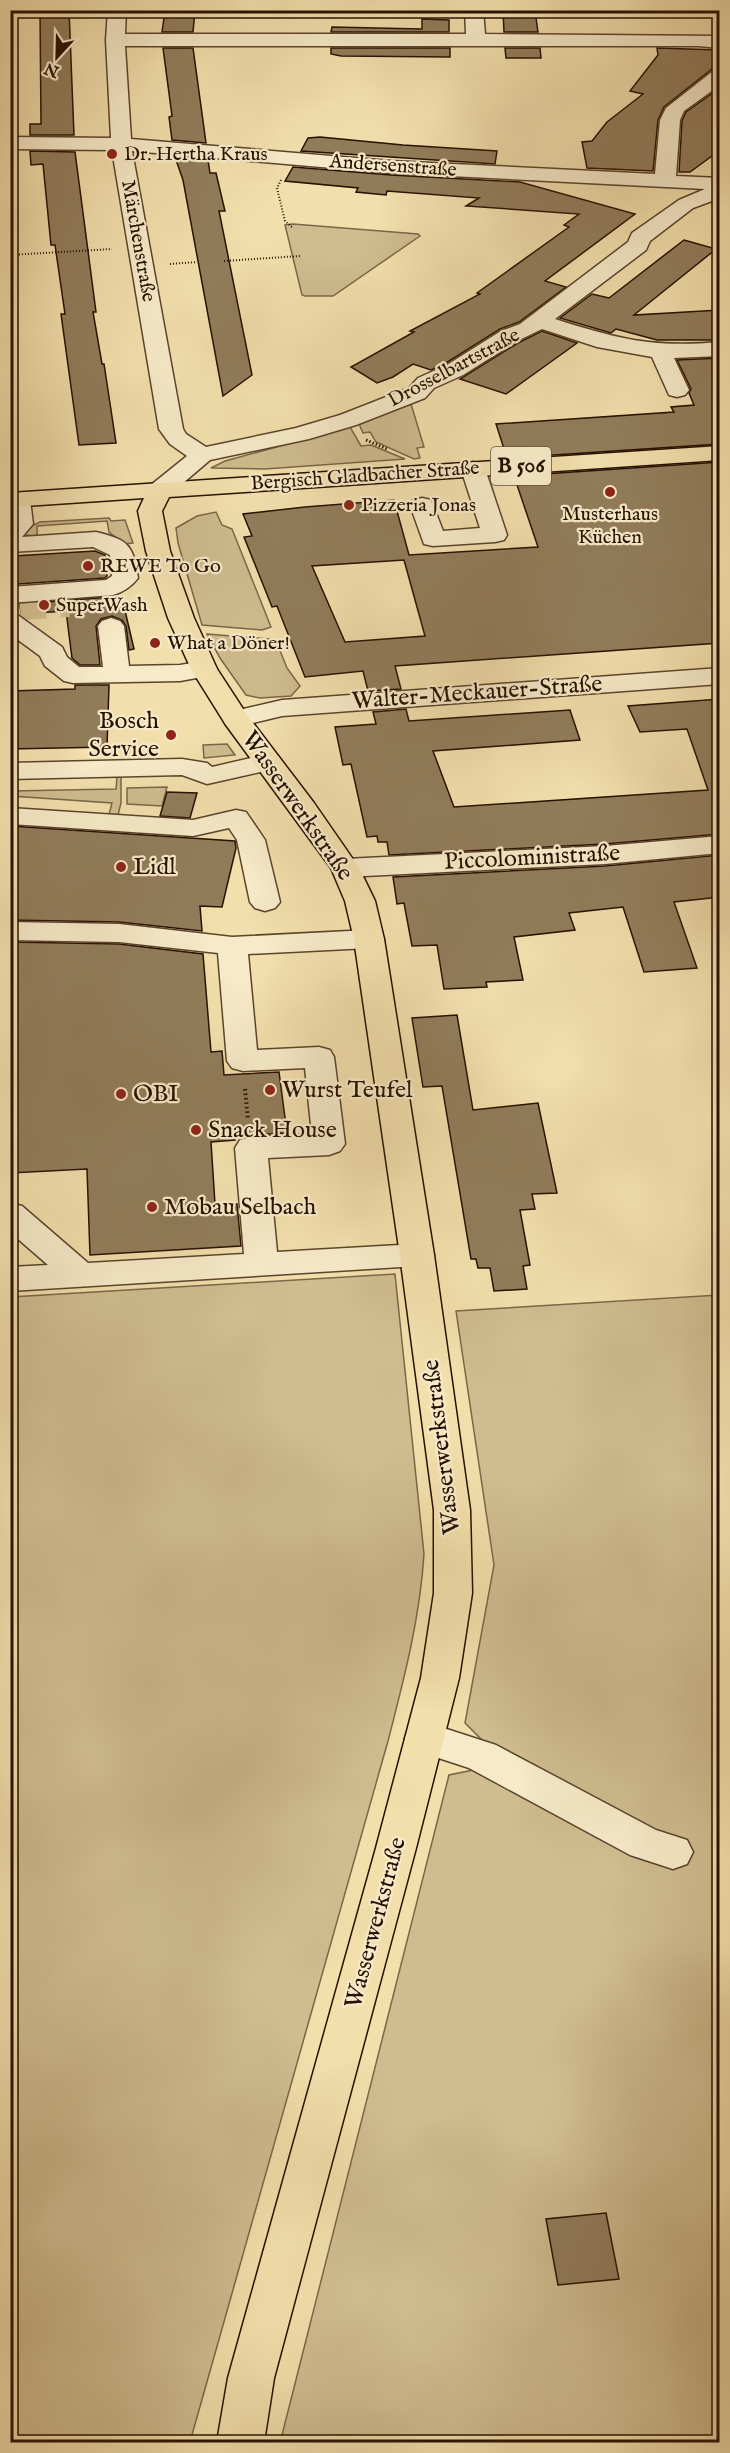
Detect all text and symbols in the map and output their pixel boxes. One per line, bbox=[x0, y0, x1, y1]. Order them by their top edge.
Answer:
north arrow bbox=[27, 27, 87, 87]
text: N bbox=[42, 57, 63, 81]
place label: Dr. Hertha Kraus bbox=[124, 142, 268, 167]
marker: Dr. Hertha Kraus bbox=[105, 147, 119, 161]
street label: Andersenstraße bbox=[327, 149, 458, 183]
street label: Märchenstraße bbox=[115, 178, 161, 304]
street label: Drosselbartstraße bbox=[384, 323, 524, 413]
road number: B 506 bbox=[491, 447, 551, 485]
street label: Bergisch Gladbacher Straße bbox=[250, 456, 480, 496]
marker: Musterhaus Küchen bbox=[603, 485, 617, 499]
place label: Pizzeria Jonas bbox=[361, 493, 476, 518]
marker: Pizzeria Jonas bbox=[342, 498, 356, 512]
place label: Musterhaus Küchen bbox=[562, 502, 658, 550]
place label: REWE To Go bbox=[100, 554, 221, 579]
marker: REWE To Go bbox=[81, 559, 95, 573]
place label: SuperWash bbox=[56, 593, 148, 618]
marker: SuperWash bbox=[37, 598, 51, 612]
place label: What a Döner! bbox=[167, 631, 290, 656]
marker: What a Döner! bbox=[148, 636, 162, 650]
street label: Walter-Meckauer-Straße bbox=[351, 669, 603, 717]
place label: Bosch Service bbox=[89, 706, 159, 765]
street label: Wasserwerkstraße bbox=[234, 725, 360, 887]
marker: Bosch Service bbox=[164, 728, 178, 742]
street label: Piccoloministraße bbox=[443, 838, 621, 878]
place label: Lidl bbox=[133, 852, 176, 883]
marker: Lidl bbox=[114, 860, 128, 874]
place label: Wurst Teufel bbox=[282, 1075, 413, 1106]
place label: OBI bbox=[133, 1079, 179, 1110]
marker: Wurst Teufel bbox=[263, 1083, 277, 1097]
marker: OBI bbox=[114, 1087, 128, 1101]
place label: Snack House bbox=[208, 1115, 337, 1146]
marker: Snack House bbox=[189, 1123, 203, 1137]
place label: Mobau Selbach bbox=[164, 1192, 317, 1223]
marker: Mobau Selbach bbox=[145, 1200, 159, 1214]
street label: Wasserwerkstraße bbox=[416, 1358, 468, 1536]
street label: Wasserwerkstraße bbox=[338, 1834, 414, 2012]

